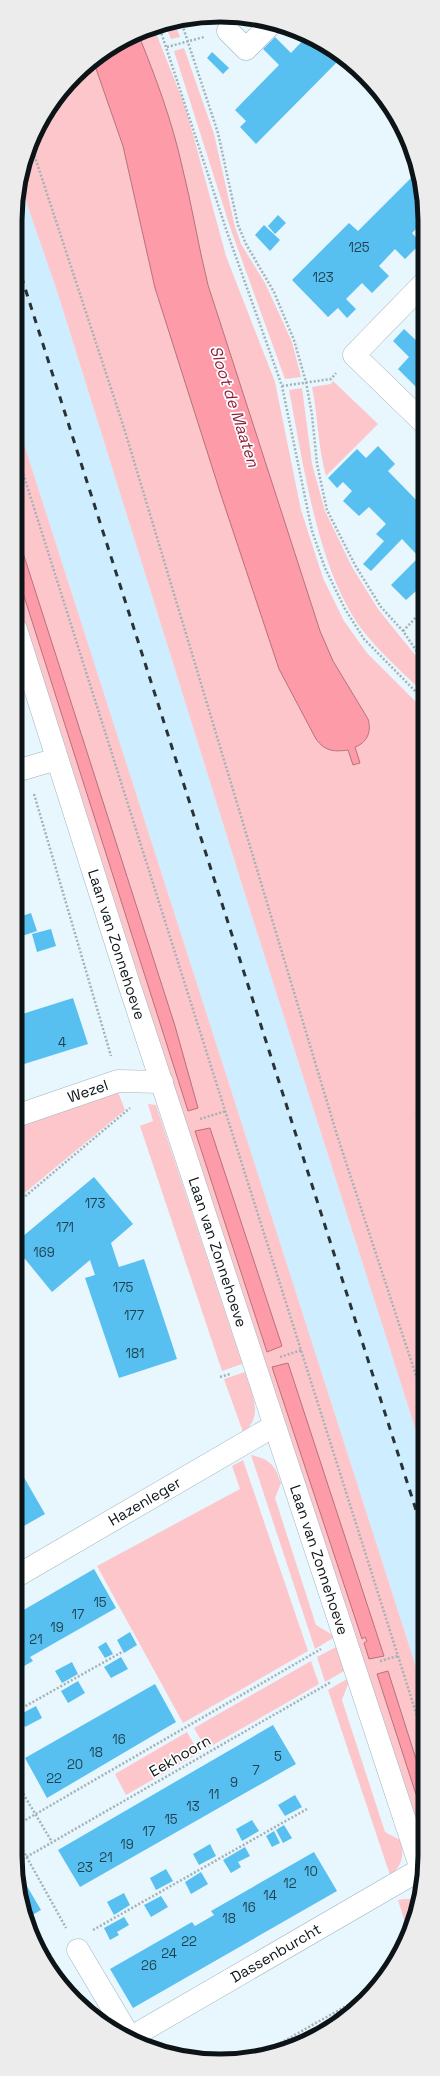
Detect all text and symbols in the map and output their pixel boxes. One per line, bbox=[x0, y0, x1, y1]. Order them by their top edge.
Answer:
house number: 125 bbox=[348, 239, 370, 256]
house number: 123 bbox=[312, 269, 334, 286]
water label: Sloot de Maaten bbox=[205, 343, 264, 471]
street label: Laan van Zonnehoeve bbox=[84, 867, 150, 1022]
house number: 4 bbox=[58, 1034, 66, 1051]
street label: Wezel bbox=[65, 1075, 111, 1107]
street label: Laan van Zonnehoeve bbox=[184, 1175, 252, 1330]
house number: 173 bbox=[85, 1195, 105, 1212]
house number: 171 bbox=[56, 1219, 74, 1236]
house number: 169 bbox=[33, 1244, 55, 1261]
house number: 175 bbox=[113, 1279, 133, 1296]
house number: 177 bbox=[124, 1307, 144, 1324]
house number: 181 bbox=[126, 1345, 144, 1362]
street label: Hazenleger bbox=[105, 1472, 184, 1530]
street label: Laan van Zonnehoeve bbox=[286, 1482, 353, 1637]
house number: 15 bbox=[93, 1594, 107, 1611]
house number: 17 bbox=[72, 1606, 84, 1623]
house number: 19 bbox=[50, 1619, 64, 1636]
house number: 21 bbox=[29, 1631, 43, 1648]
street label: Eekhoorn bbox=[146, 1730, 214, 1781]
house number: 16 bbox=[112, 1731, 126, 1748]
house number: 18 bbox=[89, 1744, 103, 1761]
house number: 5 bbox=[274, 1748, 282, 1765]
house number: 20 bbox=[67, 1756, 83, 1773]
house number: 7 bbox=[252, 1762, 260, 1779]
house number: 22 bbox=[46, 1770, 62, 1787]
house number: 9 bbox=[230, 1774, 238, 1791]
house number: 11 bbox=[209, 1786, 219, 1803]
house number: 13 bbox=[186, 1798, 200, 1815]
house number: 15 bbox=[164, 1811, 178, 1828]
house number: 17 bbox=[143, 1823, 155, 1840]
house number: 19 bbox=[120, 1836, 134, 1853]
house number: 21 bbox=[99, 1849, 113, 1866]
house number: 23 bbox=[77, 1859, 93, 1876]
house number: 10 bbox=[304, 1863, 318, 1880]
house number: 12 bbox=[283, 1875, 297, 1892]
house number: 14 bbox=[263, 1887, 277, 1904]
house number: 16 bbox=[242, 1899, 256, 1916]
house number: 18 bbox=[222, 1910, 236, 1927]
street label: Dassenburcht bbox=[227, 1919, 324, 1986]
house number: 22 bbox=[181, 1933, 197, 1950]
house number: 24 bbox=[161, 1945, 177, 1962]
house number: 26 bbox=[141, 1957, 157, 1974]

